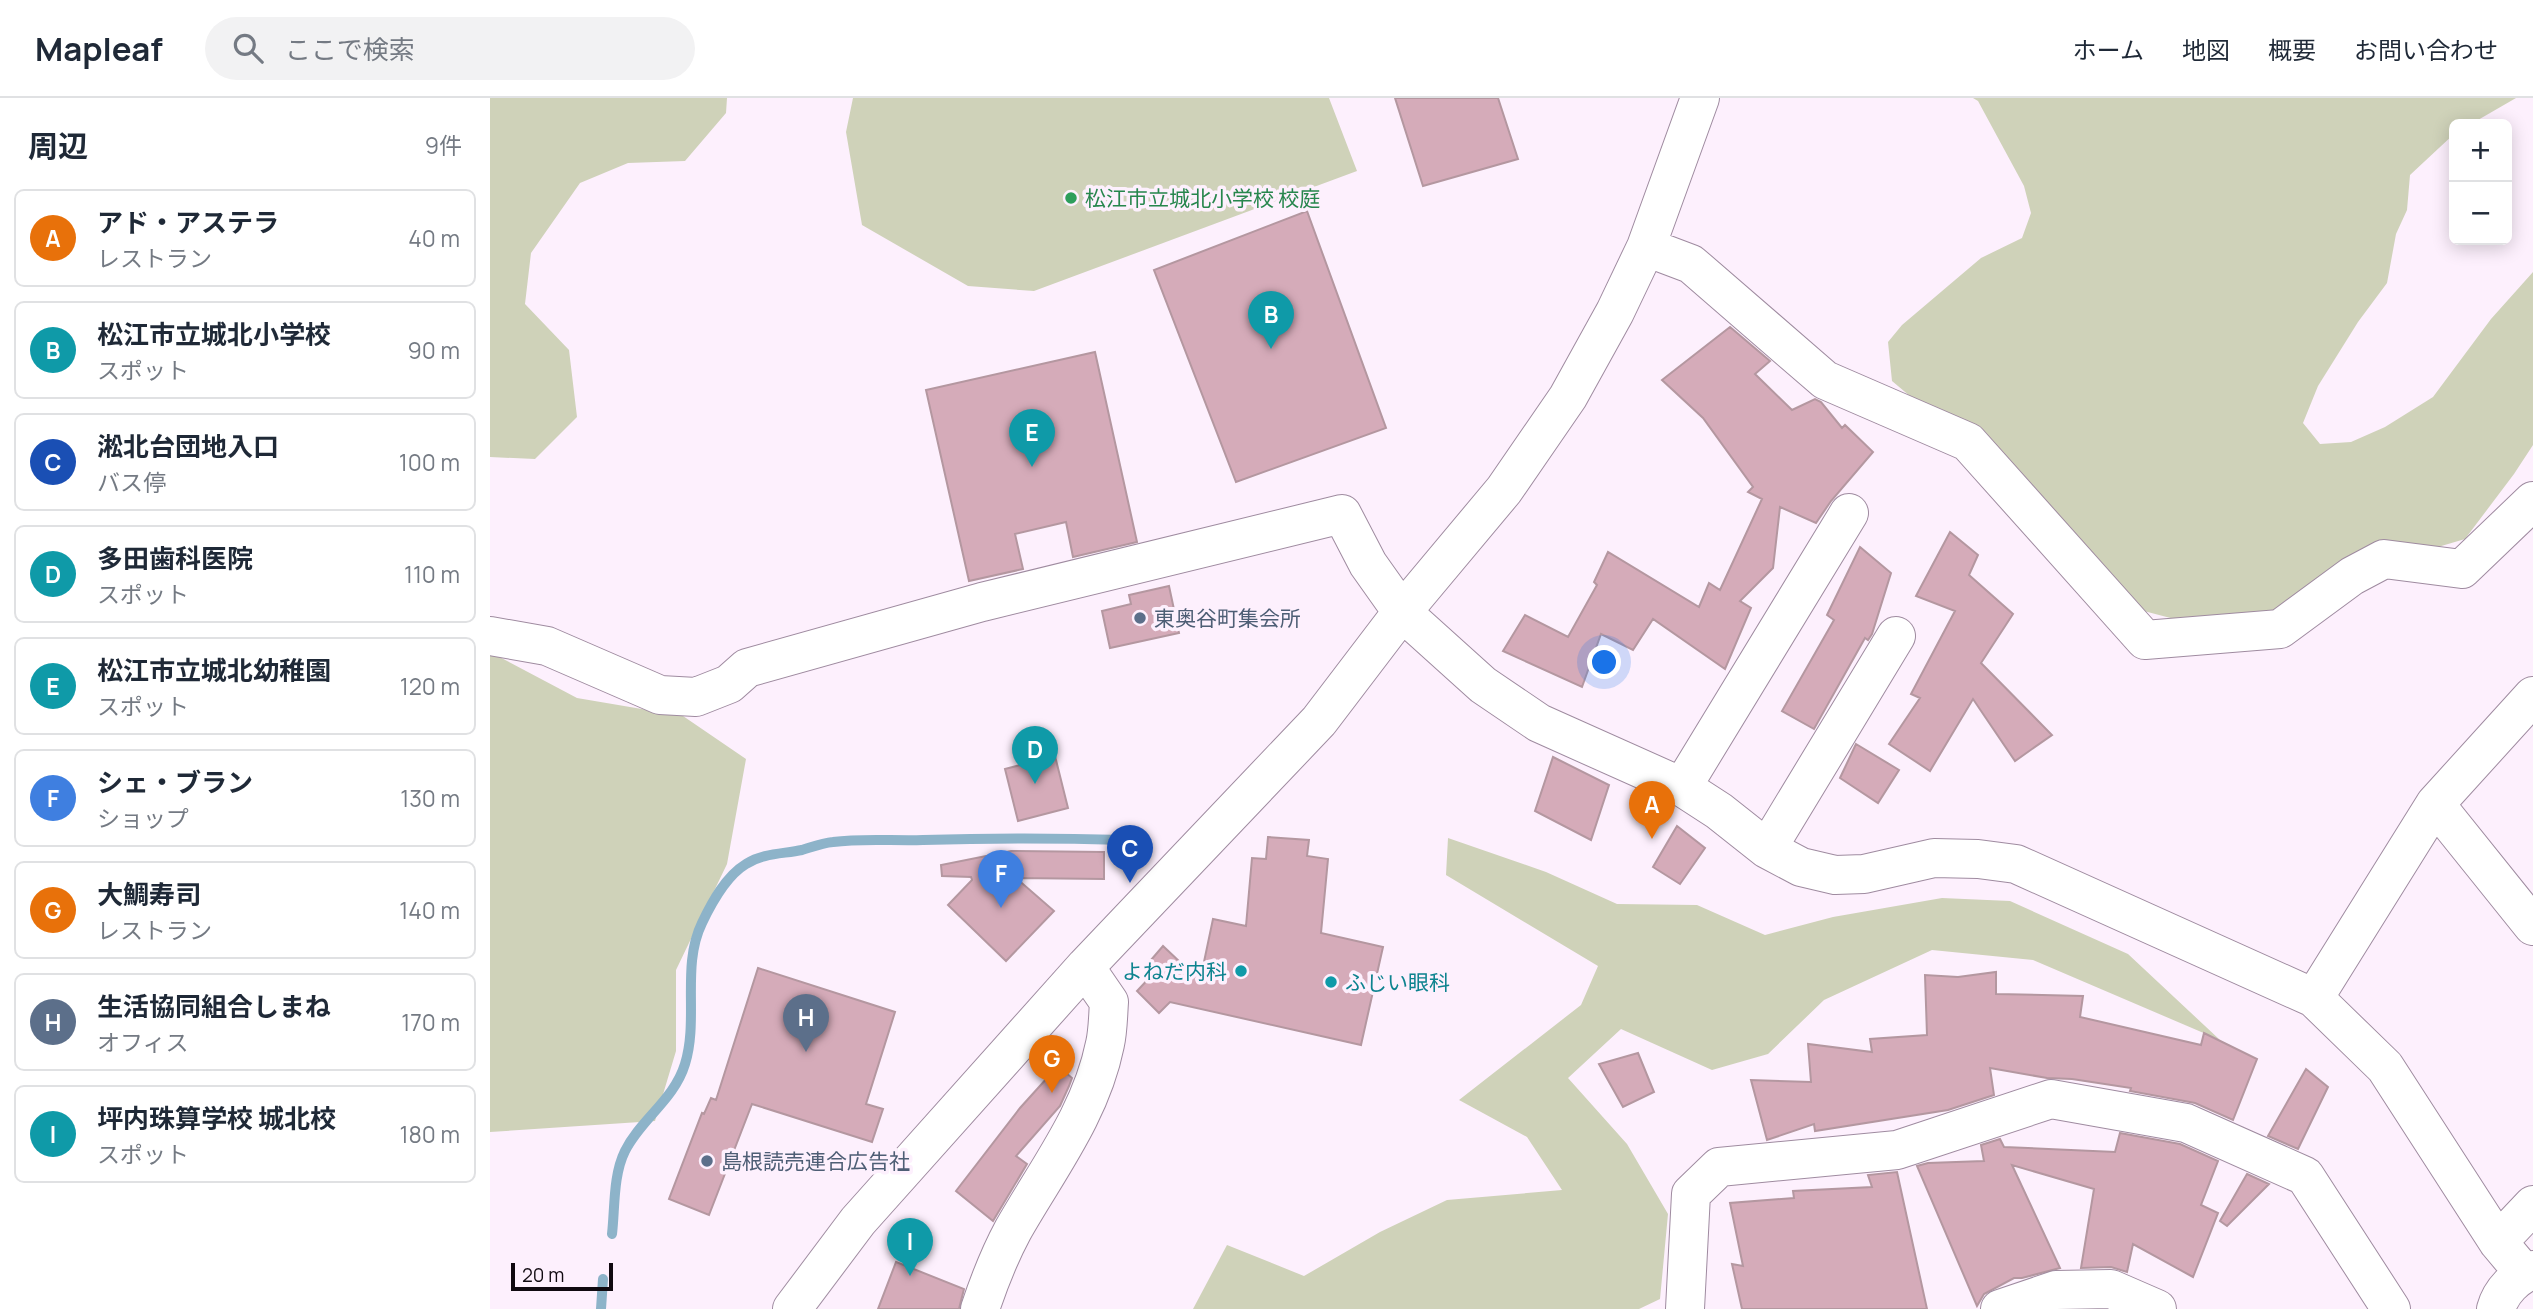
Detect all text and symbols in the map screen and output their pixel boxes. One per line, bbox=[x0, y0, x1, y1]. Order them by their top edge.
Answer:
search box bbox=[205, 17, 695, 80]
text: Mapleaf bbox=[35, 26, 163, 71]
icon: search bbox=[229, 29, 267, 67]
text: ここで検索 bbox=[285, 31, 415, 67]
text: ホーム bbox=[2073, 33, 2144, 66]
text: 地図 bbox=[2182, 33, 2230, 66]
text: 概要 bbox=[2268, 33, 2316, 66]
text: お問い合わせ bbox=[2354, 33, 2498, 66]
map controls bbox=[2449, 119, 2512, 245]
button: + bbox=[2449, 119, 2512, 182]
text: 周辺 bbox=[28, 125, 88, 166]
text: 9件 bbox=[425, 129, 462, 161]
button: − bbox=[2449, 182, 2512, 245]
place label: 松江市立城北小学校 校庭 bbox=[1085, 184, 1320, 212]
marker: 松江市立城北小学校 校庭 bbox=[1063, 190, 1079, 206]
text: アド・アステラ bbox=[97, 204, 279, 240]
text: A bbox=[45, 222, 61, 254]
text: 40 m bbox=[408, 222, 460, 254]
text: レストラン bbox=[97, 242, 212, 274]
pin: B bbox=[1248, 291, 1294, 349]
text: 松江市立城北小学校 bbox=[97, 316, 331, 352]
text: B bbox=[46, 334, 60, 366]
text: 90 m bbox=[408, 334, 460, 366]
text: スポット bbox=[97, 354, 189, 386]
pin: E bbox=[1009, 409, 1055, 467]
text: 淞北台団地入口 bbox=[97, 428, 279, 464]
text: C bbox=[45, 446, 62, 478]
text: 100 m bbox=[399, 446, 460, 478]
text: バス停 bbox=[97, 466, 166, 498]
text: 多田歯科医院 bbox=[97, 540, 253, 576]
text: D bbox=[45, 558, 61, 590]
text: 110 m bbox=[404, 558, 460, 590]
text: スポット bbox=[97, 578, 189, 610]
place label: 東奥谷町集会所 bbox=[1154, 604, 1301, 632]
marker: 東奥谷町集会所 bbox=[1132, 610, 1148, 626]
your location bbox=[1587, 645, 1621, 679]
text: 松江市立城北幼稚園 bbox=[97, 652, 331, 688]
text: E bbox=[46, 670, 60, 702]
text: 120 m bbox=[400, 670, 460, 702]
text: スポット bbox=[97, 690, 189, 722]
pin: D bbox=[1012, 726, 1058, 784]
text: シェ・ブラン bbox=[97, 764, 253, 800]
pin: A bbox=[1629, 781, 1675, 839]
text: F bbox=[47, 782, 59, 814]
text: 130 m bbox=[400, 782, 460, 814]
text: ショップ bbox=[97, 802, 189, 834]
pin: C bbox=[1107, 825, 1153, 883]
pin: F bbox=[978, 850, 1024, 908]
text: 大鯛寿司 bbox=[97, 876, 201, 912]
text: G bbox=[45, 894, 61, 926]
text: 140 m bbox=[399, 894, 460, 926]
text: レストラン bbox=[97, 914, 212, 946]
place label: よねだ内科 bbox=[1122, 957, 1227, 985]
marker: よねだ内科 bbox=[1233, 963, 1249, 979]
place label: ふじい眼科 bbox=[1345, 968, 1450, 996]
marker: ふじい眼科 bbox=[1323, 974, 1339, 990]
text: 生活協同組合しまね bbox=[97, 988, 331, 1024]
pin: H bbox=[783, 994, 829, 1052]
text: H bbox=[45, 1006, 61, 1038]
text: 170 m bbox=[401, 1006, 460, 1038]
text: オフィス bbox=[97, 1026, 189, 1058]
pin: G bbox=[1029, 1035, 1075, 1093]
text: 坪内珠算学校 城北校 bbox=[97, 1100, 336, 1136]
text: I bbox=[50, 1118, 56, 1150]
text: 180 m bbox=[400, 1118, 460, 1150]
text: スポット bbox=[97, 1138, 189, 1170]
place label: 島根読売連合広告社 bbox=[721, 1147, 910, 1175]
marker: 島根読売連合広告社 bbox=[699, 1153, 715, 1169]
pin: I bbox=[887, 1218, 933, 1276]
scale bar bbox=[511, 1260, 612, 1292]
text: 20 m bbox=[522, 1262, 564, 1288]

